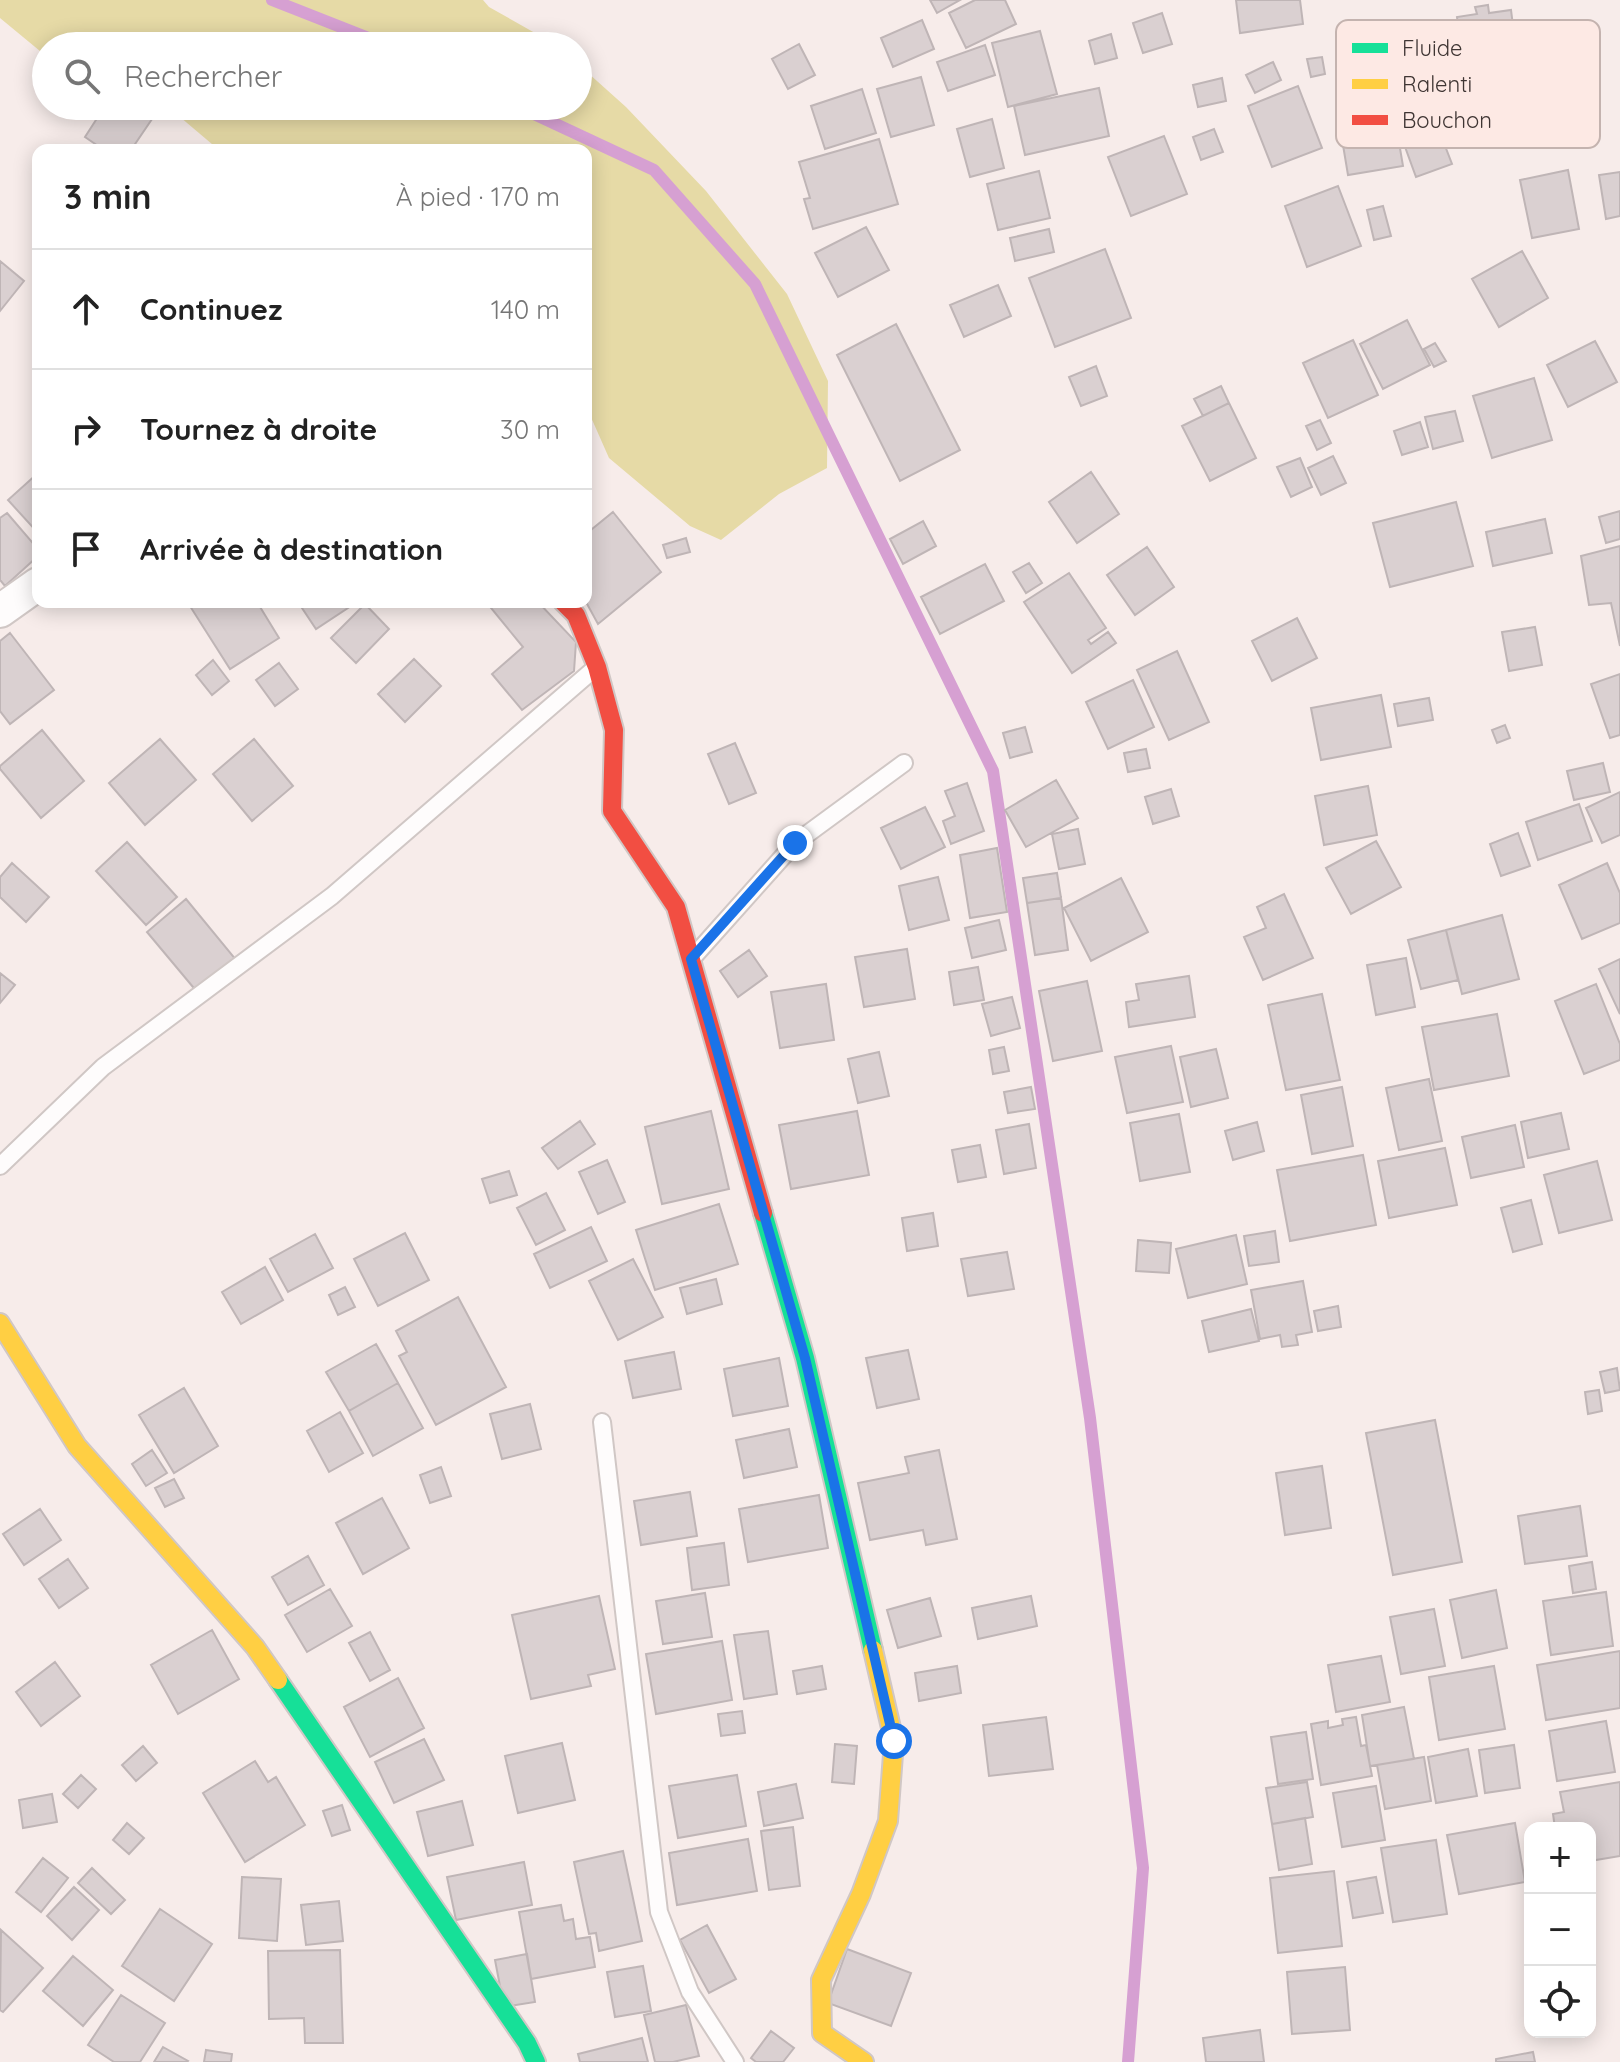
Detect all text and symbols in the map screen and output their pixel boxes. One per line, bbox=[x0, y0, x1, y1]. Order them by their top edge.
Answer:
legend bbox=[1336, 20, 1600, 148]
search box bbox=[32, 32, 592, 120]
text: Fluide bbox=[1402, 34, 1462, 62]
icon: search bbox=[60, 54, 104, 98]
text: Rechercher bbox=[124, 57, 282, 95]
text: Ralenti bbox=[1402, 70, 1472, 98]
text: Bouchon bbox=[1402, 106, 1492, 134]
text: 3 min bbox=[64, 175, 151, 218]
text: À pied · 170 m bbox=[396, 180, 560, 213]
icon: ahead bbox=[64, 287, 108, 331]
text: Continuez bbox=[140, 290, 282, 328]
text: 140 m bbox=[491, 293, 560, 326]
icon: right bbox=[64, 407, 108, 451]
text: Tournez à droite bbox=[140, 410, 377, 448]
text: 30 m bbox=[500, 413, 560, 446]
icon: arrive bbox=[64, 527, 108, 571]
text: Arrivée à destination bbox=[140, 530, 443, 568]
route end bbox=[777, 825, 813, 861]
route start bbox=[876, 1723, 912, 1759]
map controls bbox=[1524, 1822, 1596, 2038]
button: + bbox=[1524, 1822, 1596, 1894]
button: − bbox=[1524, 1894, 1596, 1966]
button: locate bbox=[1524, 1966, 1596, 2038]

